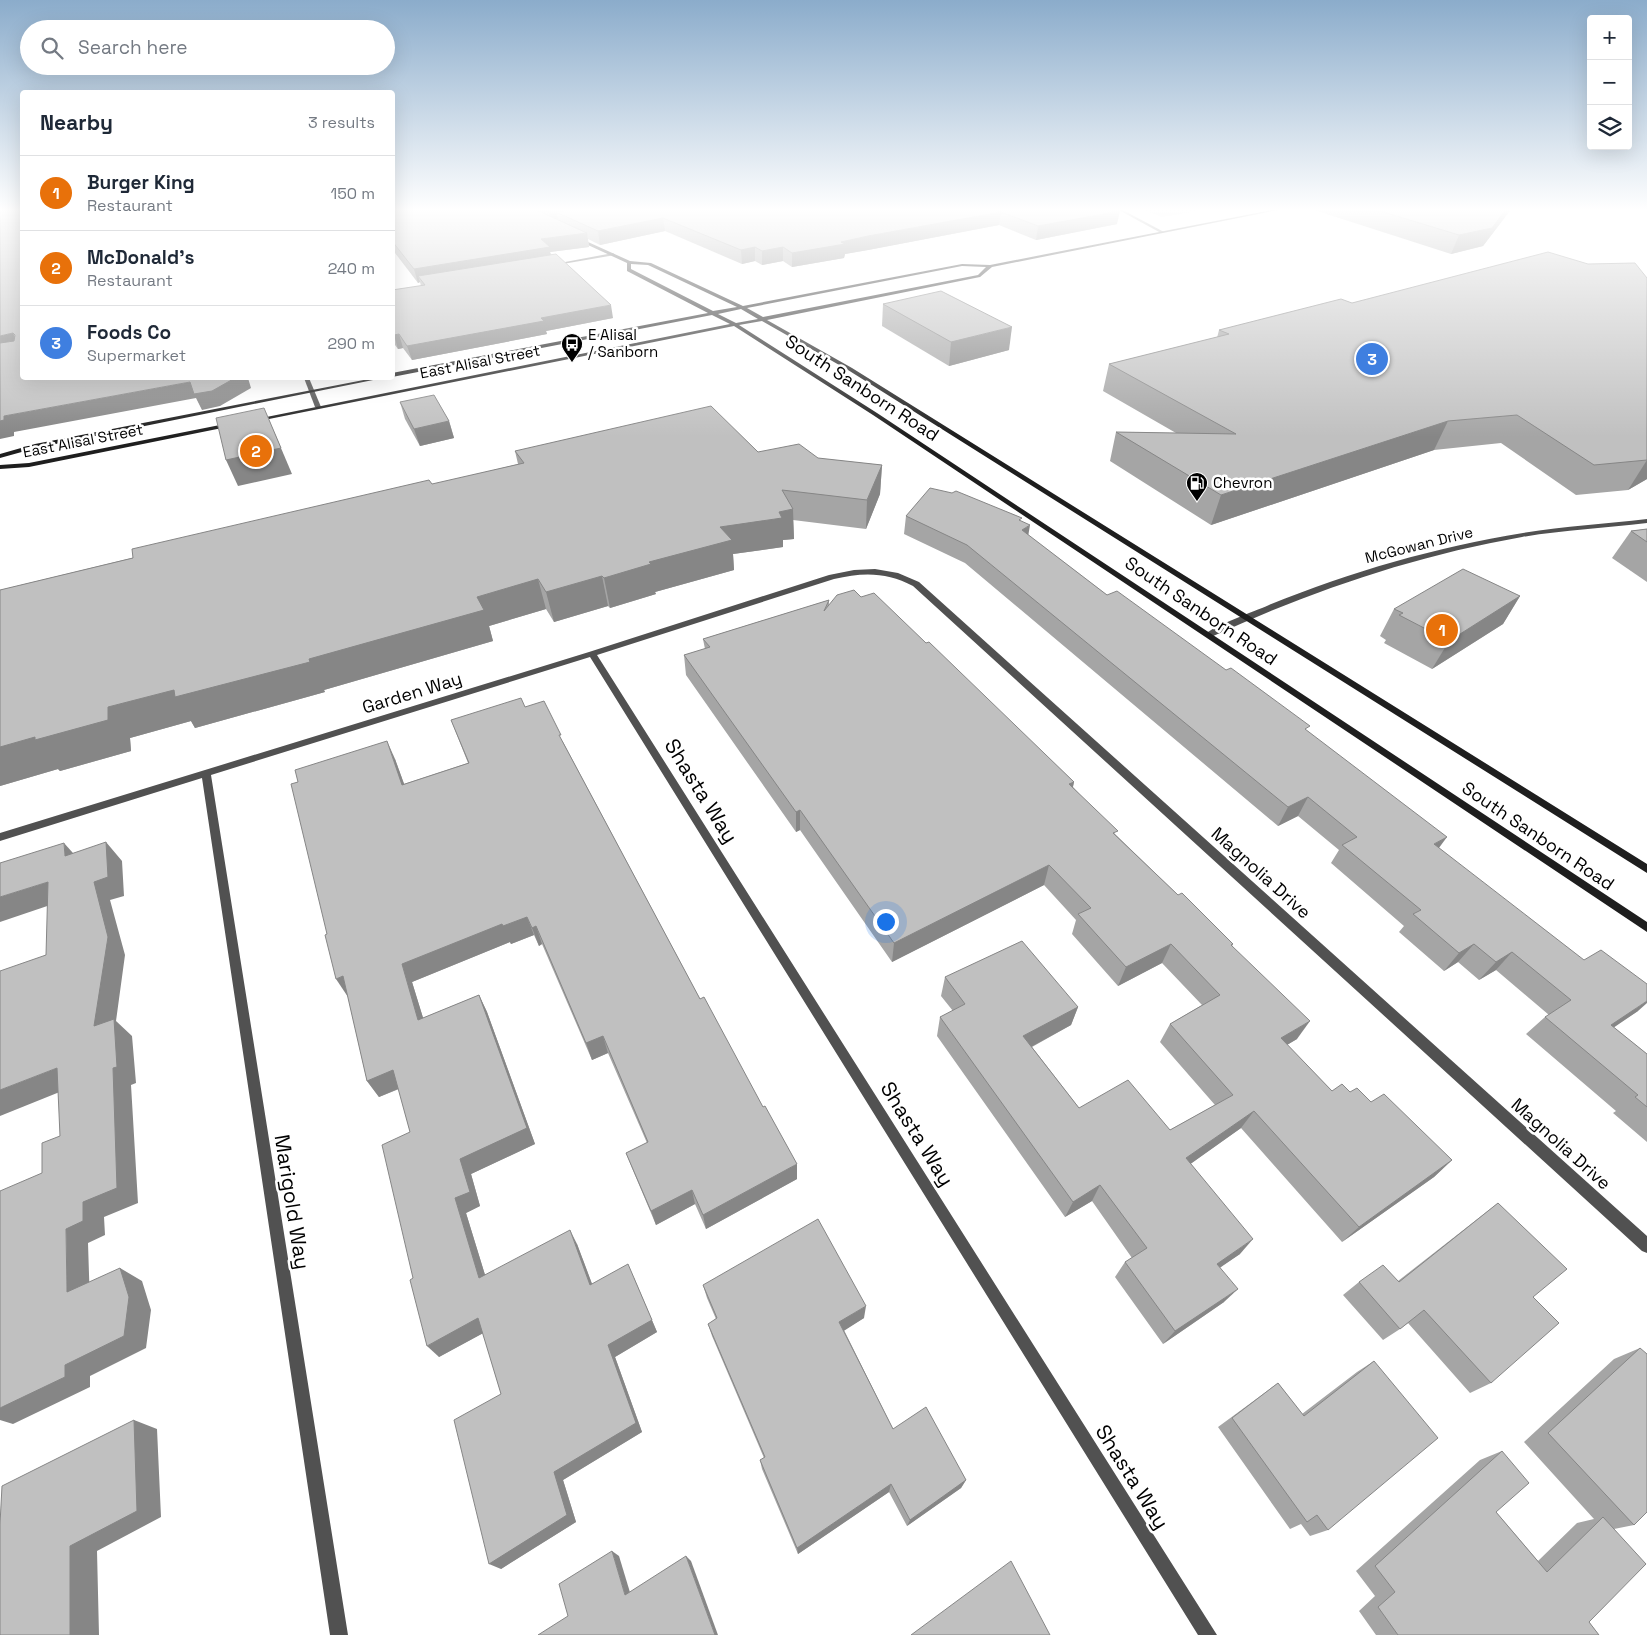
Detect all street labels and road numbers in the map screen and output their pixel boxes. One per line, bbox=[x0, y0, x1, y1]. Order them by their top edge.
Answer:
street label: South Sanborn Road bbox=[781, 329, 944, 446]
street label: East Alisal Street bbox=[418, 341, 542, 382]
street label: East Alisal Street bbox=[21, 420, 145, 461]
street label: McGowan Drive bbox=[1363, 522, 1475, 567]
street label: South Sanborn Road bbox=[1121, 551, 1282, 670]
street label: Garden Way bbox=[359, 666, 465, 719]
street label: Shasta Way bbox=[659, 733, 744, 848]
street label: South Sanborn Road bbox=[1458, 776, 1619, 895]
street label: Magnolia Drive bbox=[1207, 822, 1316, 923]
street label: Shasta Way bbox=[875, 1076, 960, 1191]
street label: Magnolia Drive bbox=[1507, 1093, 1616, 1194]
street label: Marigold Way bbox=[268, 1132, 317, 1271]
street label: Shasta Way bbox=[1090, 1419, 1175, 1534]

